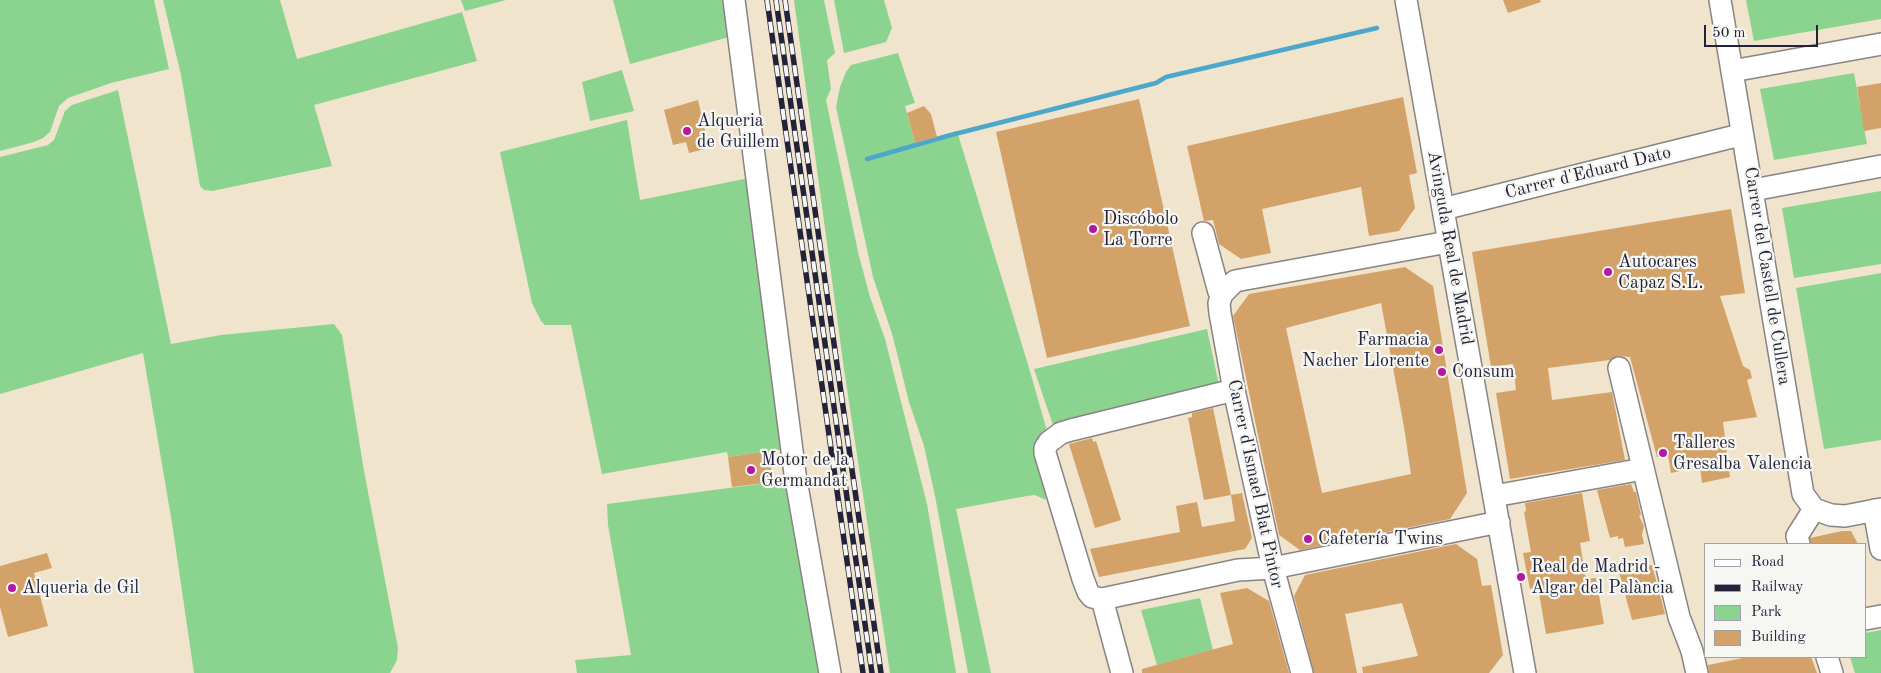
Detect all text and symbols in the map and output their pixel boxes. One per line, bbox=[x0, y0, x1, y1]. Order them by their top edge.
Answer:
scale bar bbox=[1706, 15, 1820, 47]
text: 50 m bbox=[1712, 26, 1746, 41]
place label: Alqueria de Guillem bbox=[697, 110, 779, 152]
marker: Alqueria de Guillem bbox=[681, 125, 693, 137]
street label: Carrer d'Eduard Dato bbox=[1503, 142, 1673, 204]
street label: Avinguda Real de Madrid bbox=[1422, 149, 1478, 347]
street label: Carrer del Castell de Cullera bbox=[1739, 165, 1795, 387]
place label: Discóbolo La Torre bbox=[1103, 208, 1178, 250]
marker: Discóbolo La Torre bbox=[1087, 223, 1099, 235]
place label: Autocares Capaz S.L. bbox=[1618, 251, 1703, 294]
marker: Autocares Capaz S.L. bbox=[1602, 266, 1614, 278]
place label: Farmacia Nacher Llorente bbox=[1302, 329, 1429, 372]
marker: Farmacia Nacher Llorente bbox=[1433, 344, 1445, 356]
place label: Consum bbox=[1452, 361, 1514, 383]
marker: Consum bbox=[1436, 366, 1448, 378]
street label: Carrer d'Ismael Blat Pintor bbox=[1222, 377, 1288, 591]
place label: Talleres Gresalba Valencia bbox=[1673, 432, 1812, 474]
marker: Talleres Gresalba Valencia bbox=[1657, 447, 1669, 459]
place label: Motor de la Germandat bbox=[761, 449, 849, 492]
marker: Motor de la Germandat bbox=[745, 464, 757, 476]
place label: Cafetería Twins bbox=[1318, 528, 1443, 550]
marker: Cafetería Twins bbox=[1302, 533, 1314, 545]
legend bbox=[1704, 543, 1866, 658]
text: Road bbox=[1751, 555, 1784, 570]
place label: Real de Madrid - Algar del Palància bbox=[1531, 556, 1674, 598]
marker: Real de Madrid - Algar del Palància bbox=[1515, 571, 1527, 583]
place label: Alqueria de Gil bbox=[22, 577, 139, 599]
text: Railway bbox=[1751, 580, 1804, 595]
marker: Alqueria de Gil bbox=[6, 582, 18, 594]
text: Park bbox=[1751, 605, 1782, 620]
text: Building bbox=[1751, 630, 1806, 645]

